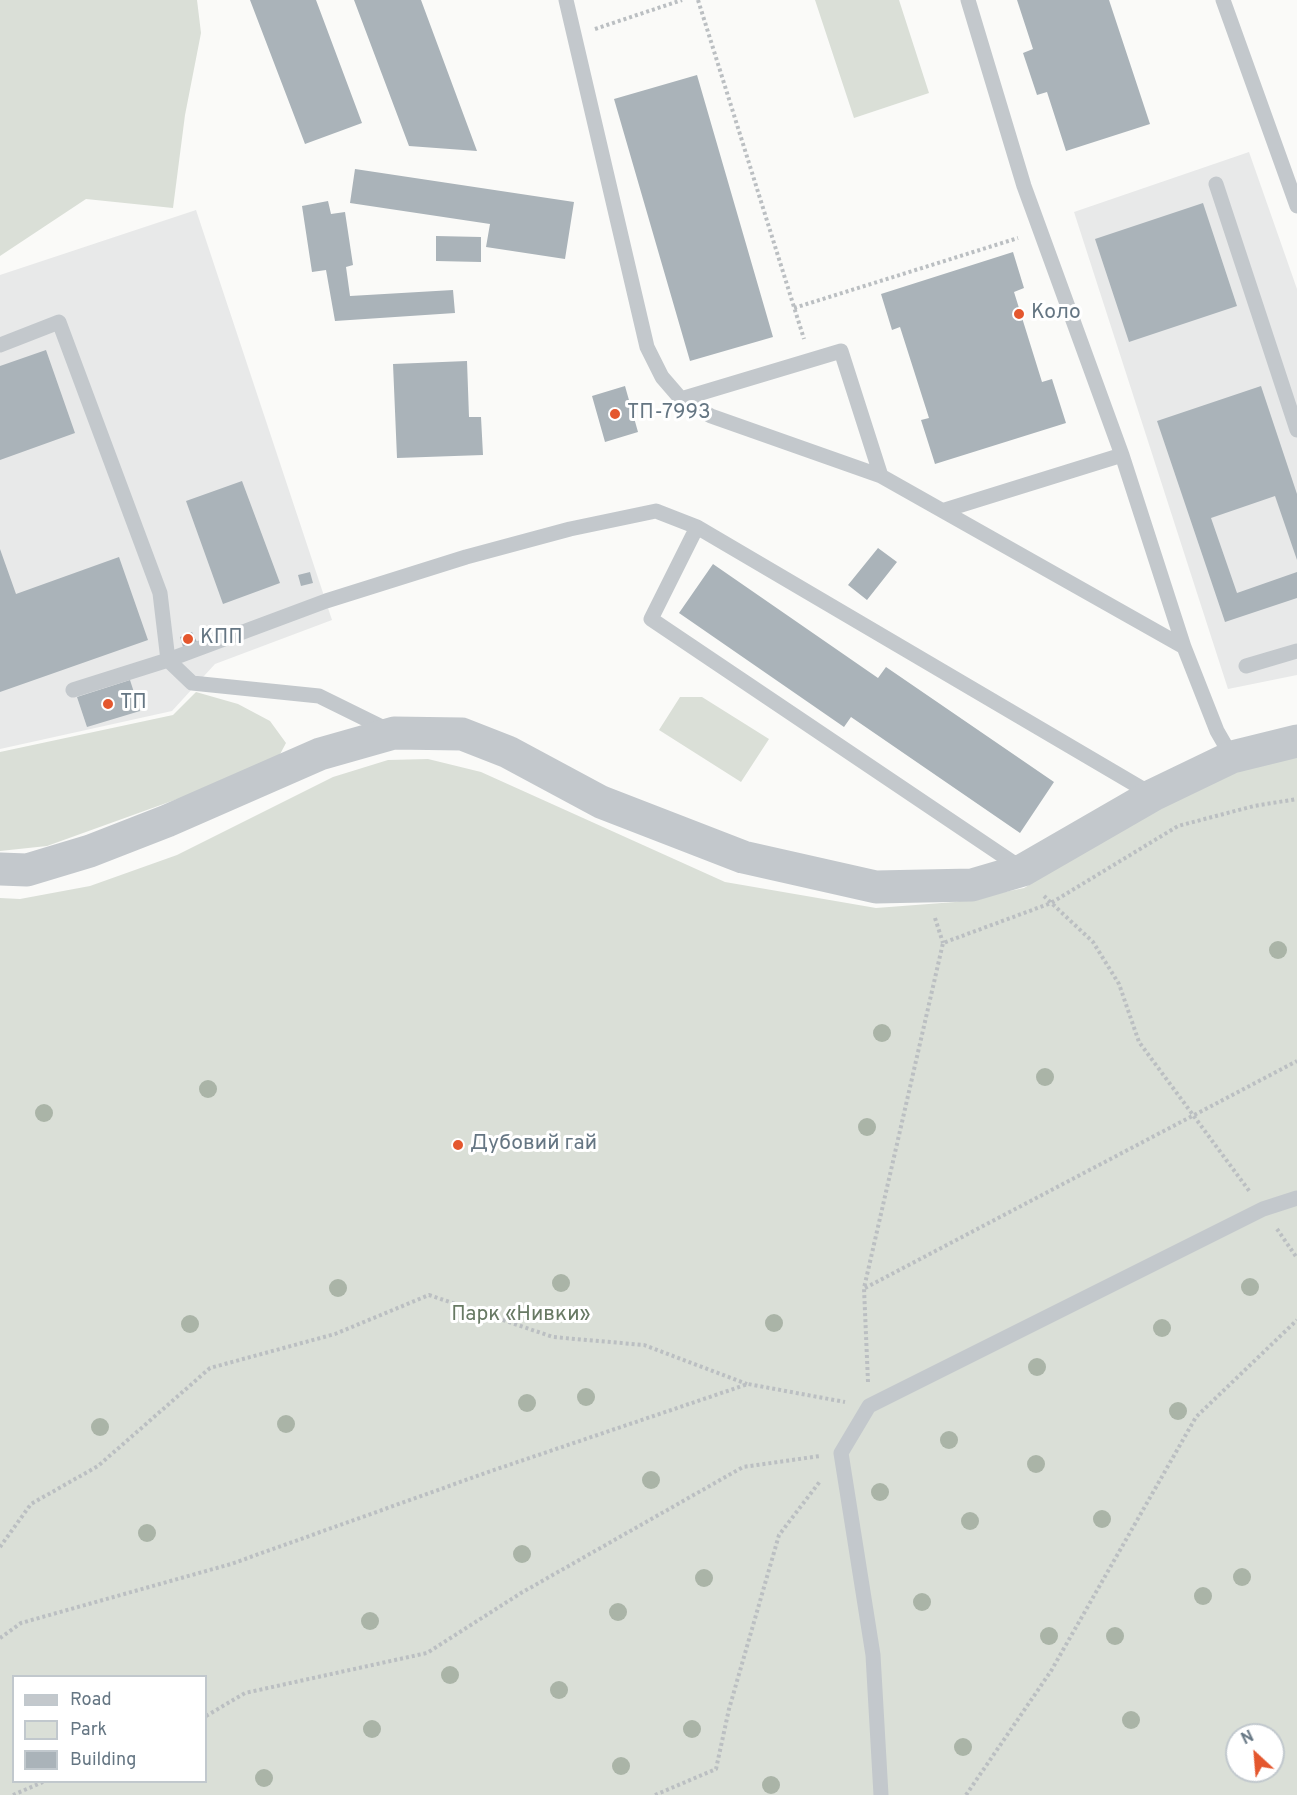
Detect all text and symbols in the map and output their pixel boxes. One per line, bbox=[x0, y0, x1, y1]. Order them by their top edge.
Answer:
place label: Коло bbox=[1031, 301, 1081, 327]
marker: Коло bbox=[1012, 307, 1026, 321]
place label: ТП-7993 bbox=[627, 401, 711, 427]
marker: ТП-7993 bbox=[608, 407, 622, 421]
place label: КПП bbox=[200, 626, 243, 652]
marker: КПП bbox=[181, 632, 195, 646]
place label: ТП bbox=[120, 691, 147, 717]
marker: ТП bbox=[101, 697, 115, 711]
place label: Дубовий гай bbox=[470, 1132, 597, 1158]
marker: Дубовий гай bbox=[451, 1138, 465, 1152]
park label: Парк «Нивки» bbox=[451, 1303, 591, 1329]
legend bbox=[12, 1675, 207, 1783]
text: Road bbox=[70, 1689, 112, 1712]
text: Park bbox=[70, 1719, 107, 1742]
north arrow bbox=[1225, 1723, 1285, 1783]
text: N bbox=[1238, 1727, 1258, 1750]
text: Building bbox=[70, 1749, 136, 1772]

